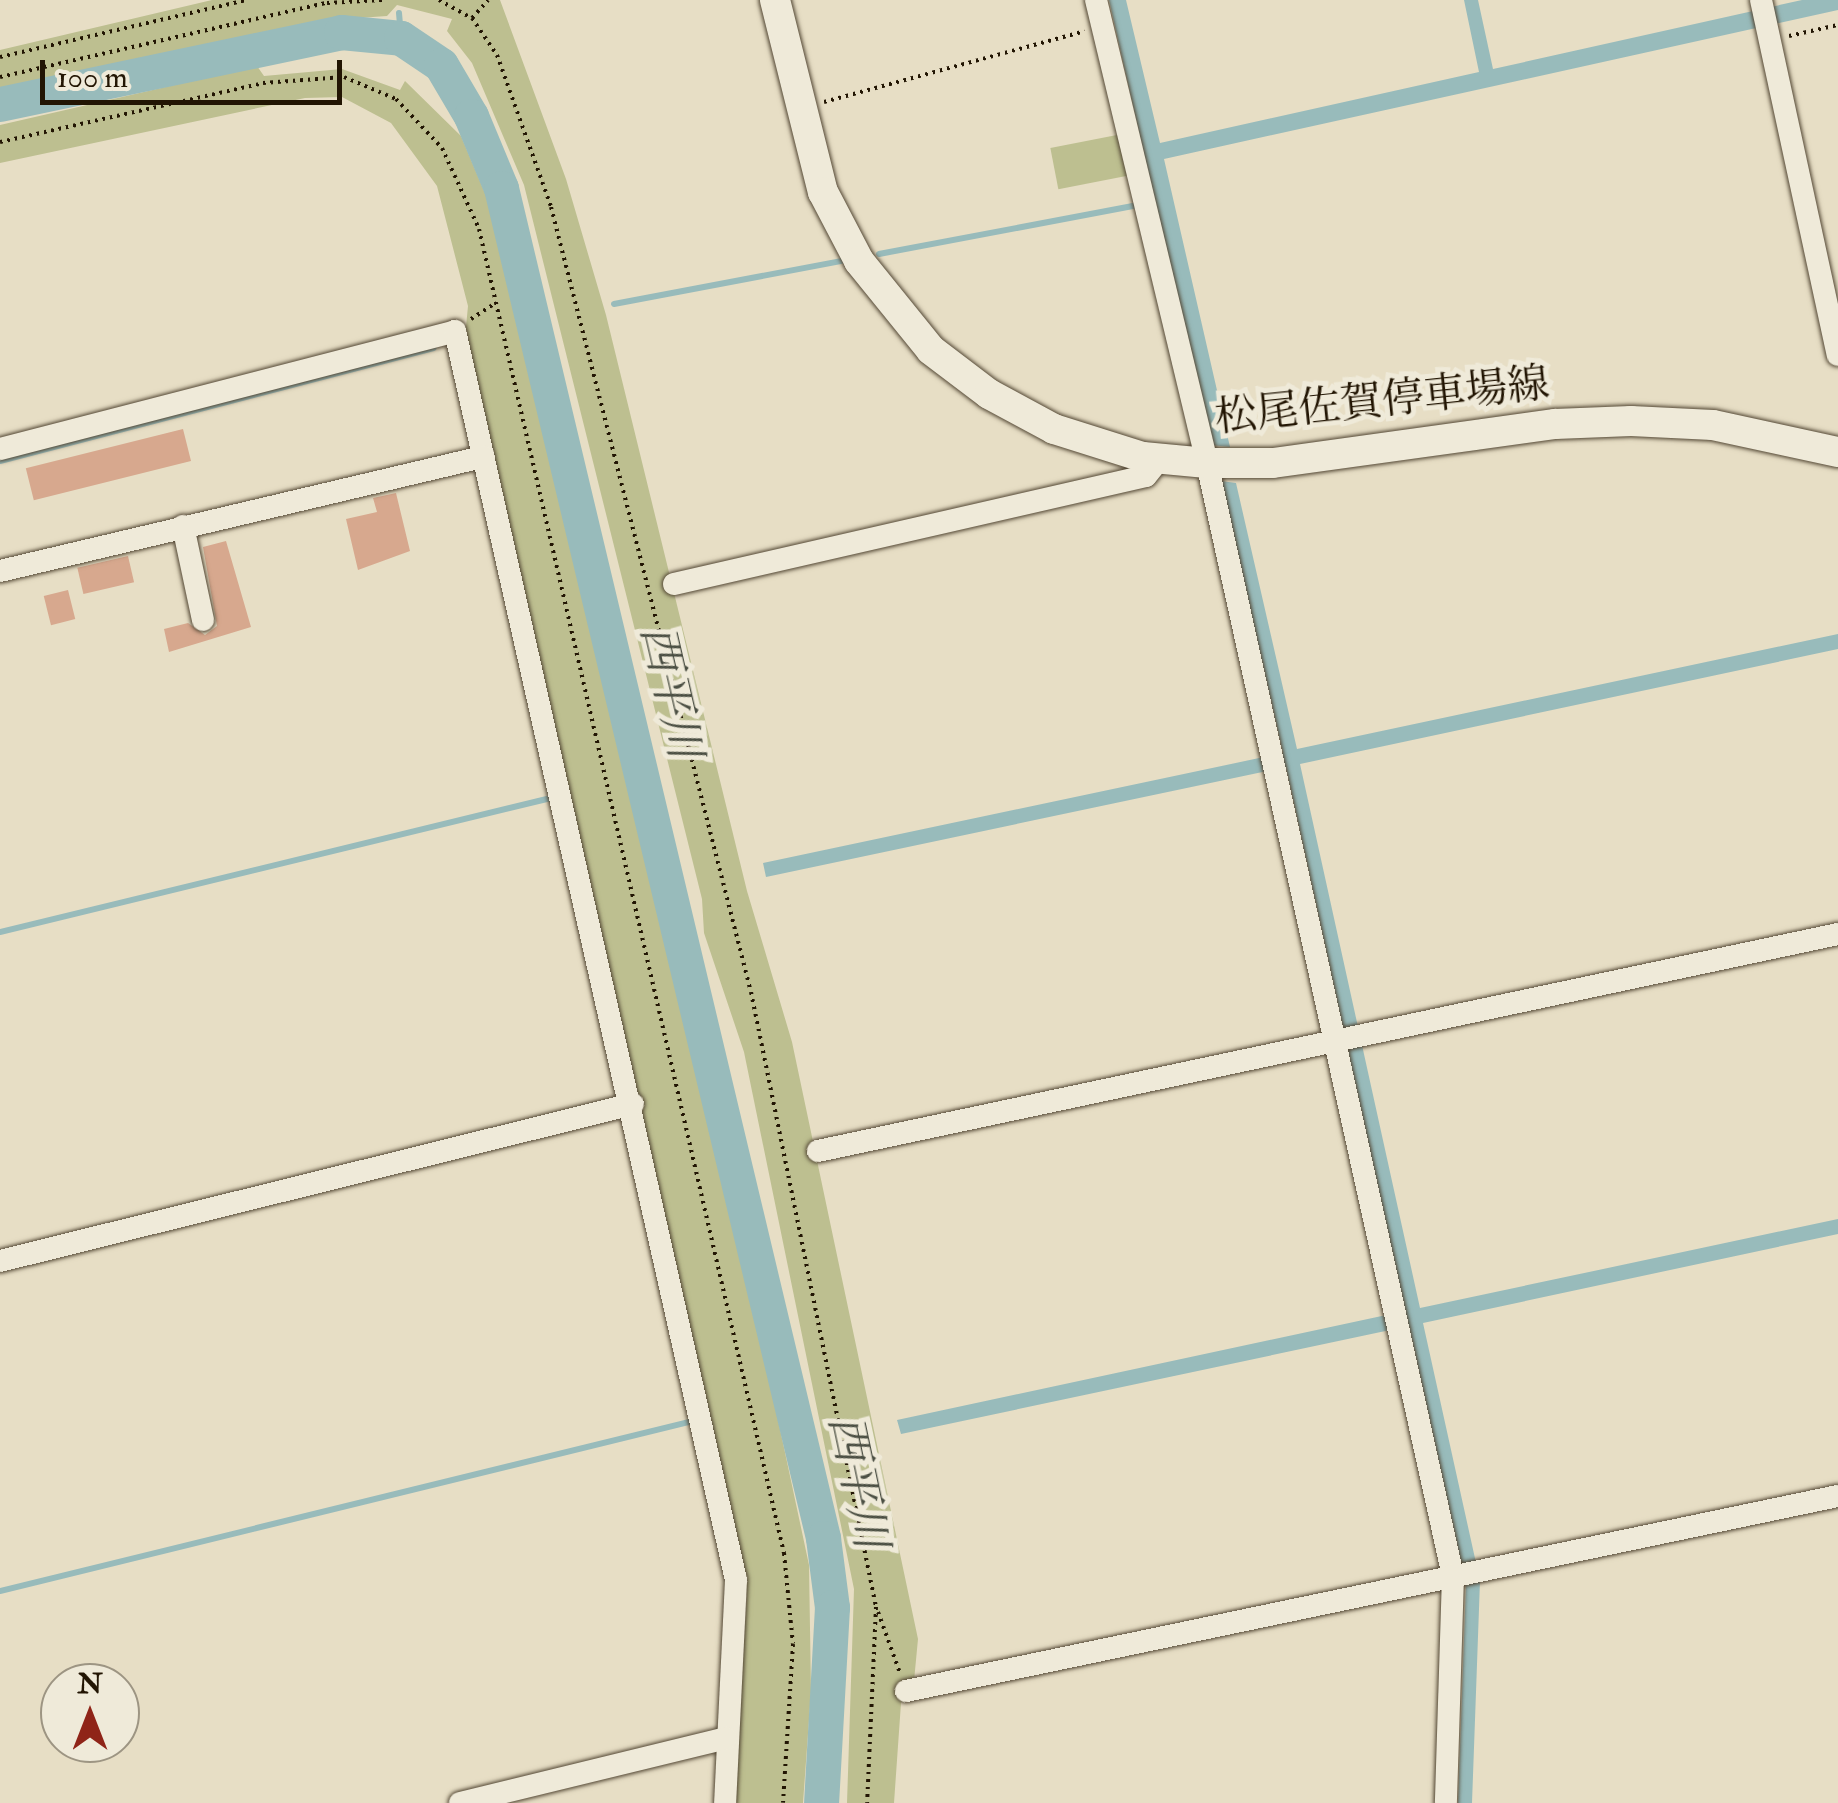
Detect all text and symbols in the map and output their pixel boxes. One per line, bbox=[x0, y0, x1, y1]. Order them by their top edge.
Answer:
scale bar bbox=[45, 40, 348, 102]
text: 100 m bbox=[57, 59, 128, 96]
street label: 松尾佐賀停車場線 bbox=[1212, 358, 1552, 444]
water label: 西平川 bbox=[629, 620, 711, 764]
water label: 西平川 bbox=[817, 1410, 897, 1554]
north arrow bbox=[40, 1663, 140, 1763]
text: N bbox=[77, 1667, 103, 1702]

